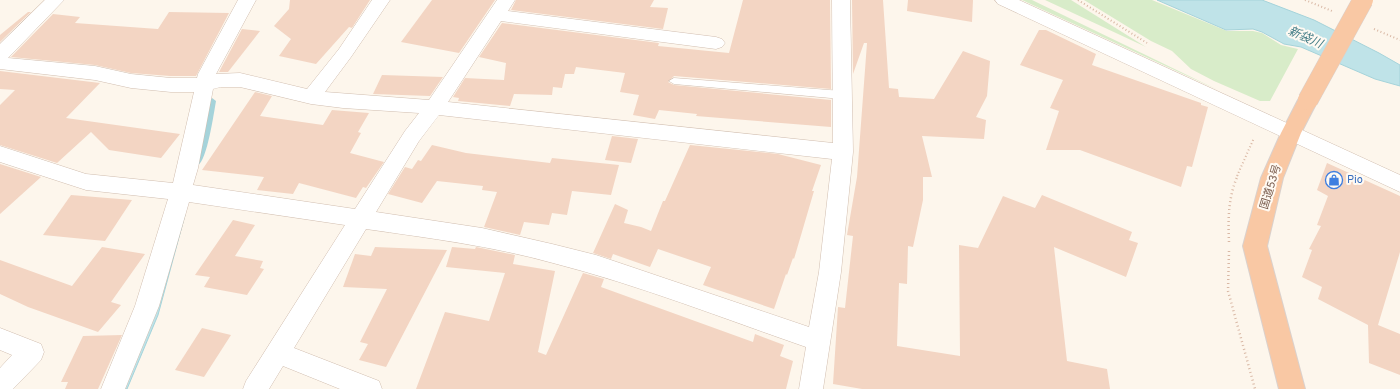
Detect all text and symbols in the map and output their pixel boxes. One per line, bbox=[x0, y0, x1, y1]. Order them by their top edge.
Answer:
water label: 新袋川 bbox=[1285, 23, 1327, 53]
street label: 国道53号 bbox=[1258, 163, 1284, 211]
shop icon: Pio bbox=[1324, 170, 1344, 190]
place label: Pio bbox=[1347, 173, 1363, 187]

